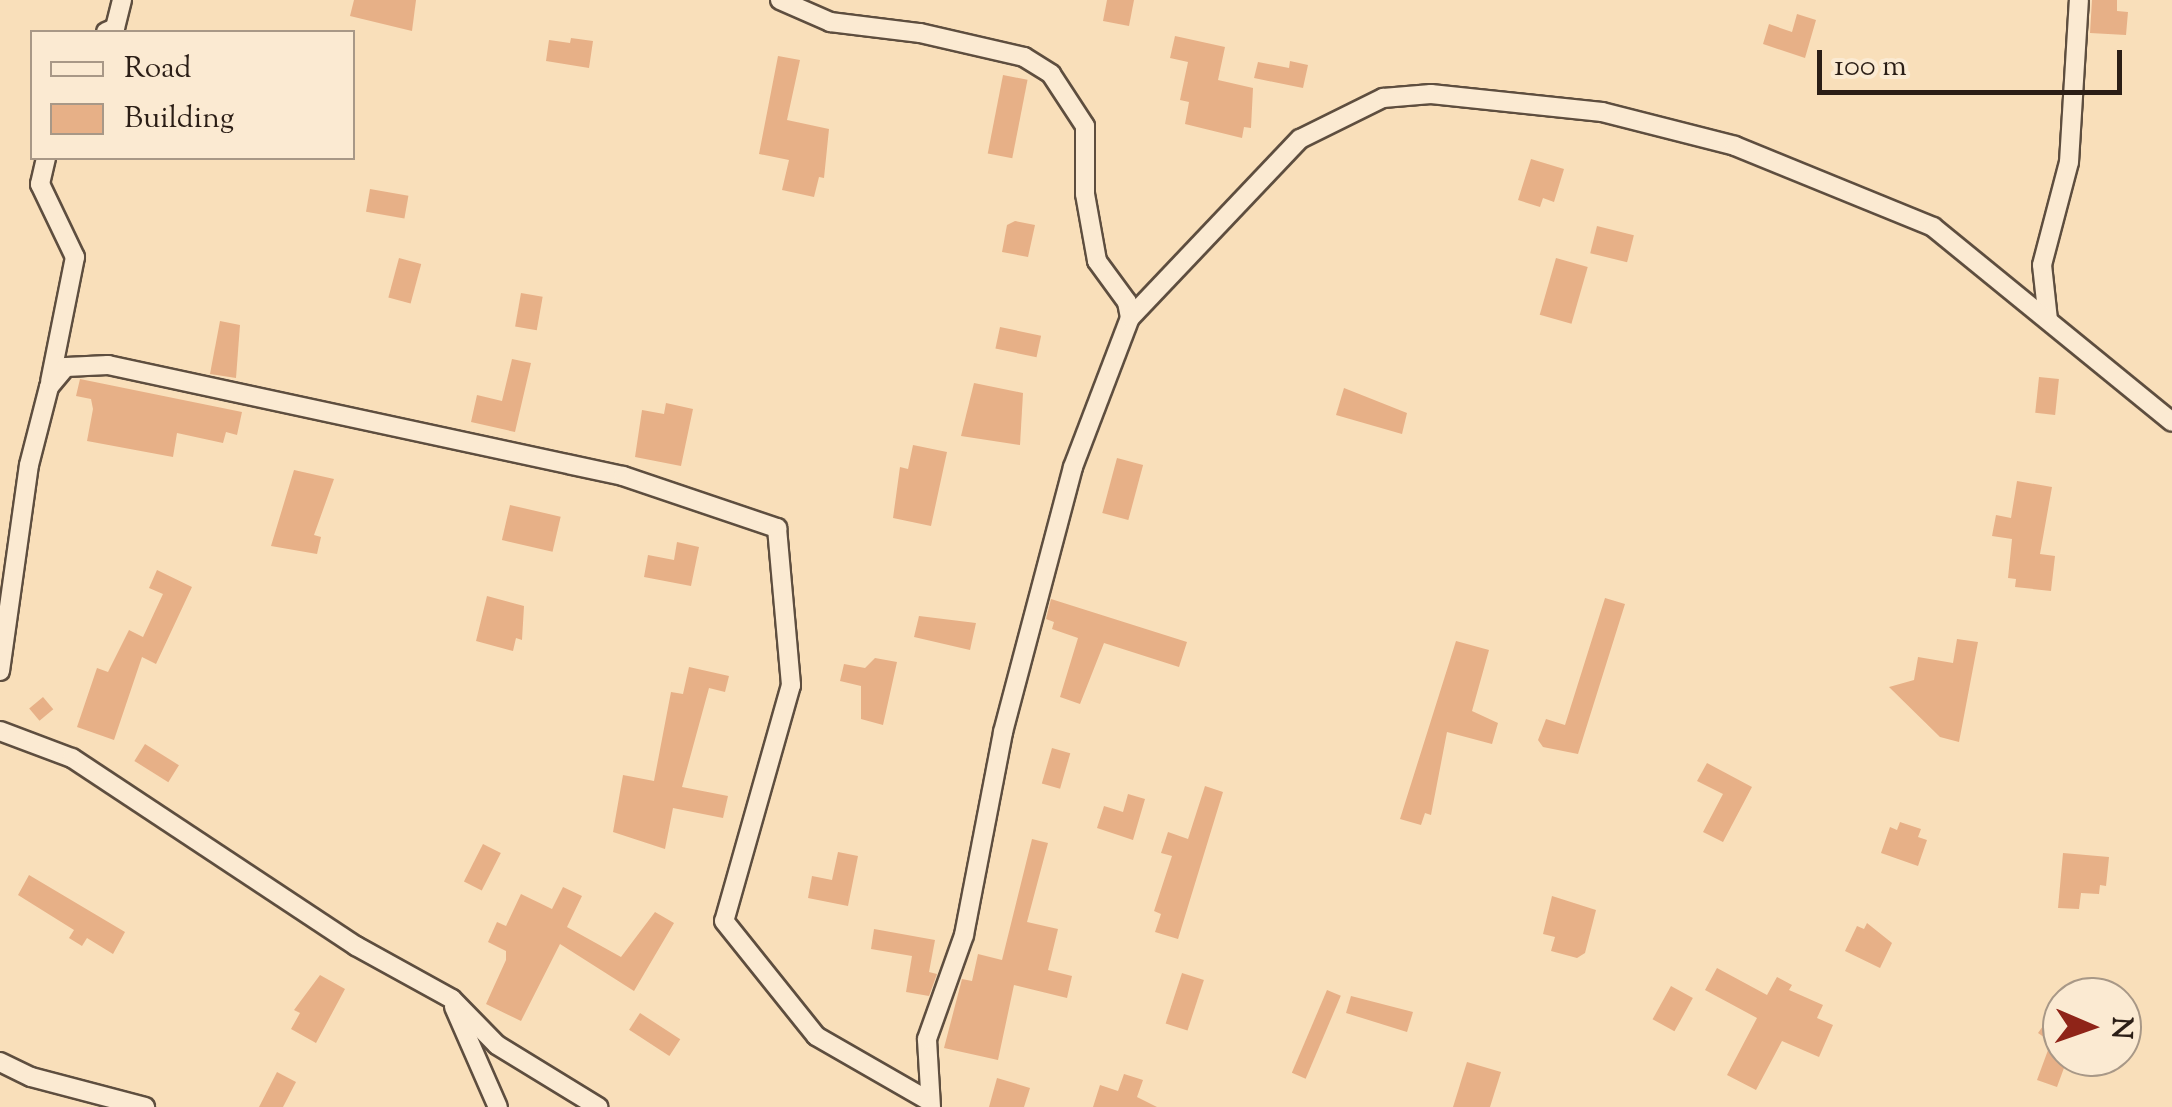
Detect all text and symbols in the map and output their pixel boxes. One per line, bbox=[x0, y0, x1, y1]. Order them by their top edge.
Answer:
legend bbox=[30, 30, 355, 160]
scale bar bbox=[1822, 30, 2127, 92]
text: 100 m bbox=[1834, 46, 1907, 89]
text: Road bbox=[124, 48, 191, 91]
text: Building bbox=[124, 98, 234, 141]
north arrow bbox=[2042, 977, 2142, 1077]
text: N bbox=[2100, 1016, 2140, 1040]

